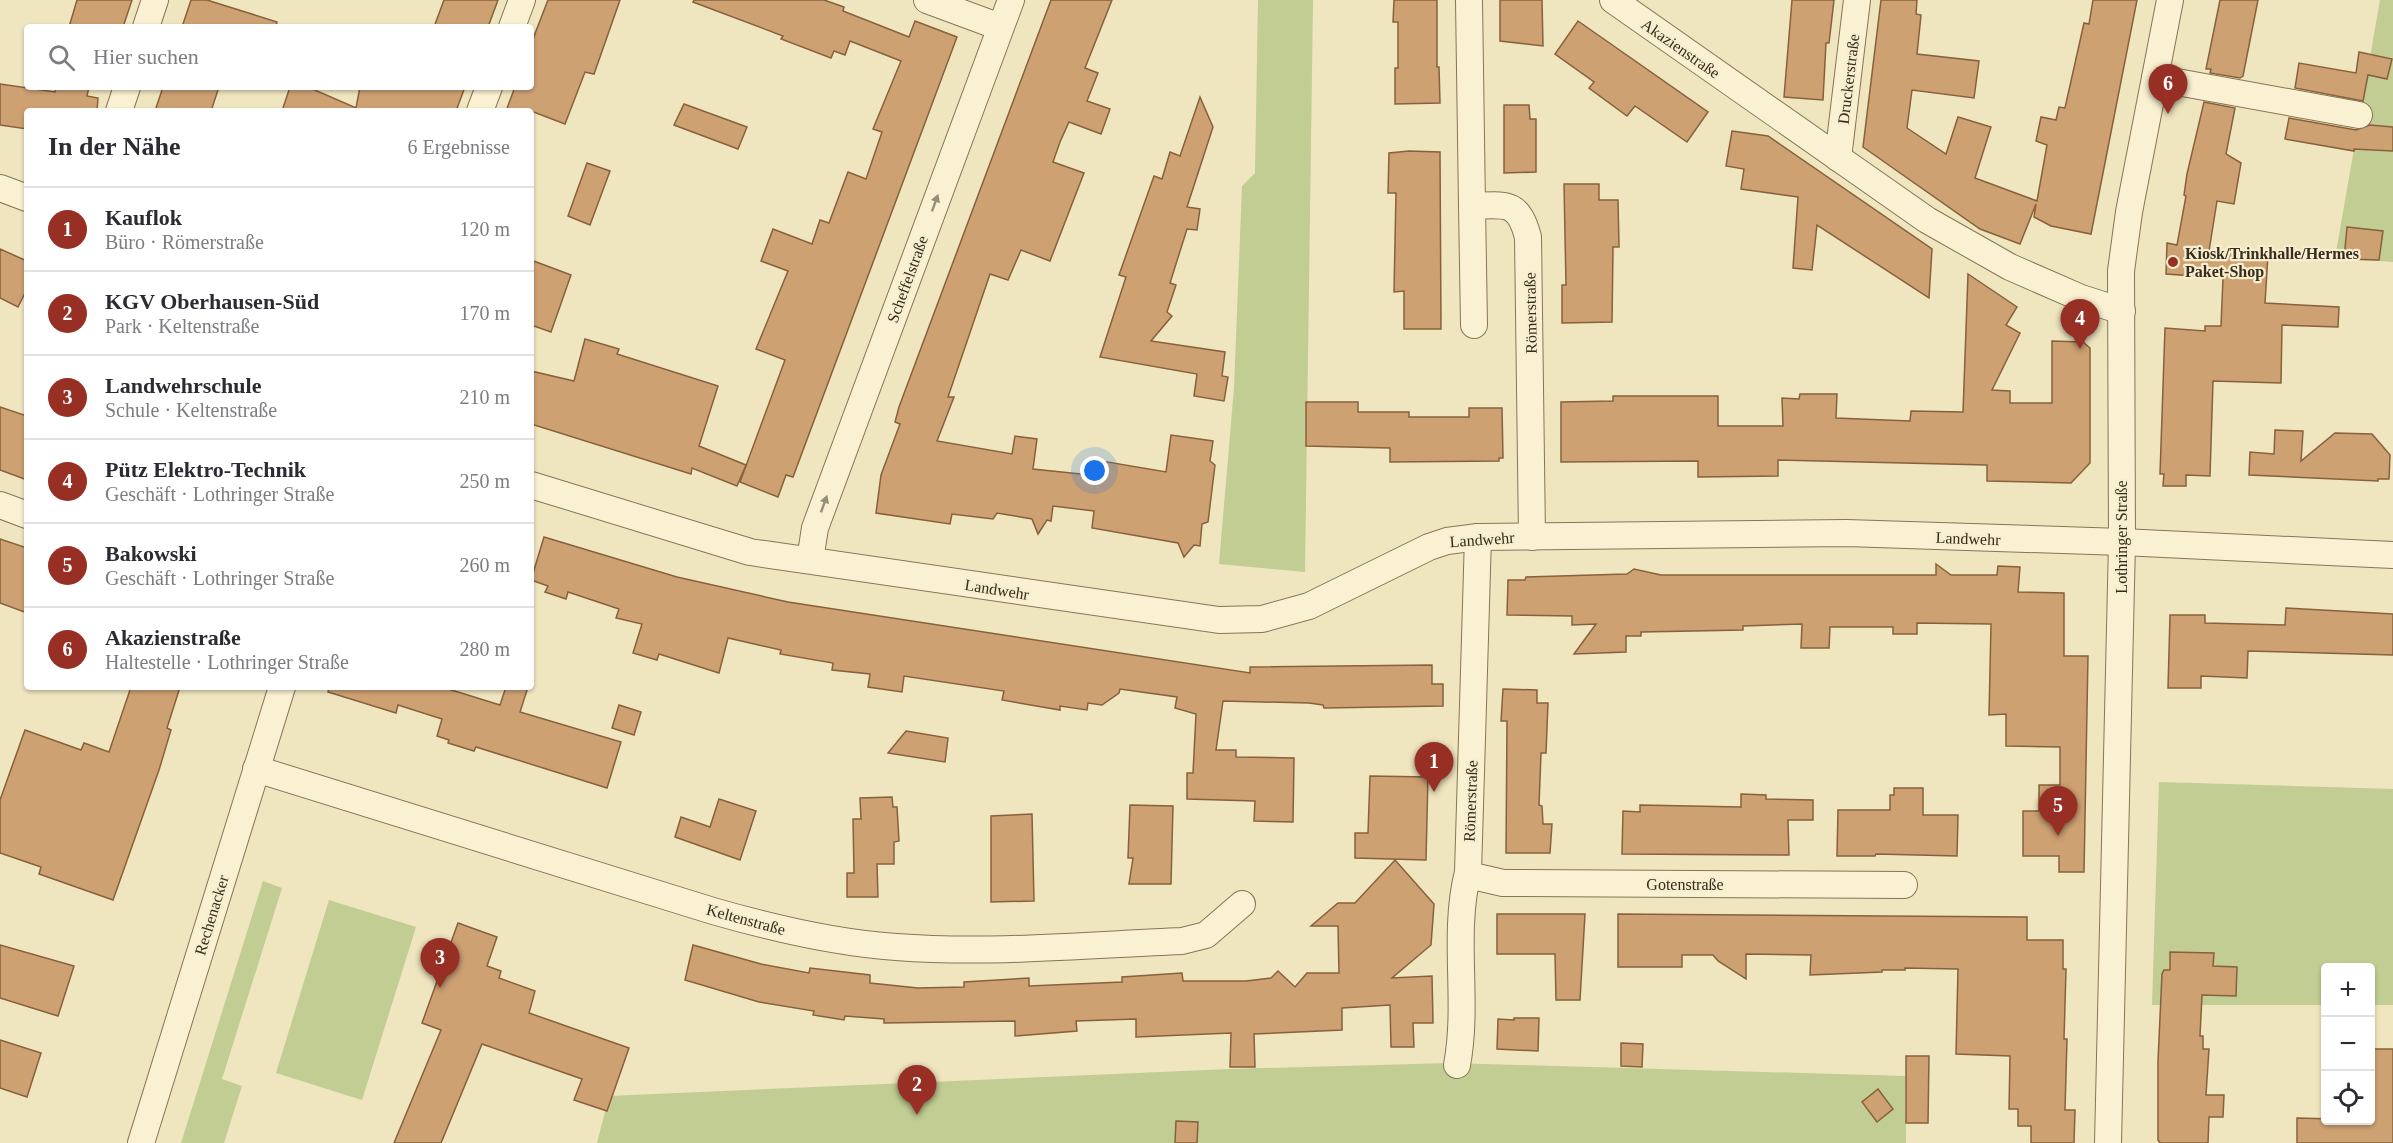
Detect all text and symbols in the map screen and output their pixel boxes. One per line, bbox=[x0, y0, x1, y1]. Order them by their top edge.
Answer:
street label: Akazienstraße bbox=[1638, 15, 1723, 82]
search box bbox=[24, 24, 534, 90]
street label: Druckerstraße bbox=[1835, 33, 1862, 125]
icon: search bbox=[45, 41, 78, 74]
text: Hier suchen bbox=[93, 44, 199, 69]
pin: 6 bbox=[2148, 64, 2188, 114]
text: In der Nähe bbox=[48, 132, 180, 161]
text: 6 Ergebnisse bbox=[408, 136, 510, 158]
one-way arrow bbox=[931, 194, 941, 212]
text: Kauflok bbox=[105, 205, 182, 230]
text: 1 bbox=[63, 218, 73, 240]
text: 120 m bbox=[459, 218, 510, 240]
text: Büro · Römerstraße bbox=[105, 231, 264, 253]
street label: Scheffelstraße bbox=[884, 233, 931, 325]
place label: Kiosk/Trinkhalle/Hermes Paket-Shop bbox=[2185, 245, 2359, 281]
marker: Kiosk/Trinkhalle/Hermes Paket-Shop bbox=[2166, 255, 2180, 269]
street label: Römerstraße bbox=[1521, 272, 1540, 354]
text: KGV Oberhausen-Süd bbox=[105, 289, 319, 314]
pin: 4 bbox=[2060, 300, 2100, 349]
text: 2 bbox=[63, 302, 73, 324]
text: 170 m bbox=[459, 302, 510, 324]
text: Park · Keltenstraße bbox=[105, 315, 259, 337]
text: Landwehrschule bbox=[105, 373, 261, 398]
text: 3 bbox=[63, 386, 73, 408]
text: 210 m bbox=[459, 386, 510, 408]
text: Schule · Keltenstraße bbox=[105, 399, 277, 421]
your location bbox=[1080, 456, 1109, 485]
text: Pütz Elektro-Technik bbox=[105, 457, 306, 482]
text: 4 bbox=[63, 470, 73, 492]
text: 250 m bbox=[459, 470, 510, 492]
street label: Lothringer Straße bbox=[2113, 480, 2131, 594]
text: Geschäft · Lothringer Straße bbox=[105, 483, 334, 505]
one-way arrow bbox=[820, 495, 829, 513]
street label: Landwehr bbox=[1449, 529, 1516, 550]
street label: Landwehr bbox=[1935, 529, 2001, 548]
text: Bakowski bbox=[105, 541, 197, 566]
text: 5 bbox=[63, 554, 73, 576]
text: 260 m bbox=[459, 554, 510, 576]
text: Geschäft · Lothringer Straße bbox=[105, 567, 334, 589]
street label: Landwehr bbox=[964, 576, 1031, 603]
text: Akazienstraße bbox=[105, 625, 241, 650]
text: 6 bbox=[63, 638, 73, 660]
text: 280 m bbox=[459, 638, 510, 660]
text: Haltestelle · Lothringer Straße bbox=[105, 651, 349, 673]
pin: 1 bbox=[1414, 742, 1454, 792]
street label: Römerstraße bbox=[1461, 760, 1480, 842]
pin: 5 bbox=[2038, 786, 2078, 836]
street label: Rechenacker bbox=[191, 873, 232, 957]
street label: Gotenstraße bbox=[1646, 876, 1724, 893]
street label: Keltenstraße bbox=[705, 901, 787, 938]
pin: 3 bbox=[420, 938, 460, 988]
map controls bbox=[2321, 963, 2375, 1125]
button: + bbox=[2321, 963, 2375, 1017]
button: − bbox=[2321, 1017, 2375, 1071]
pin: 2 bbox=[898, 1066, 936, 1115]
button: locate bbox=[2321, 1071, 2375, 1125]

